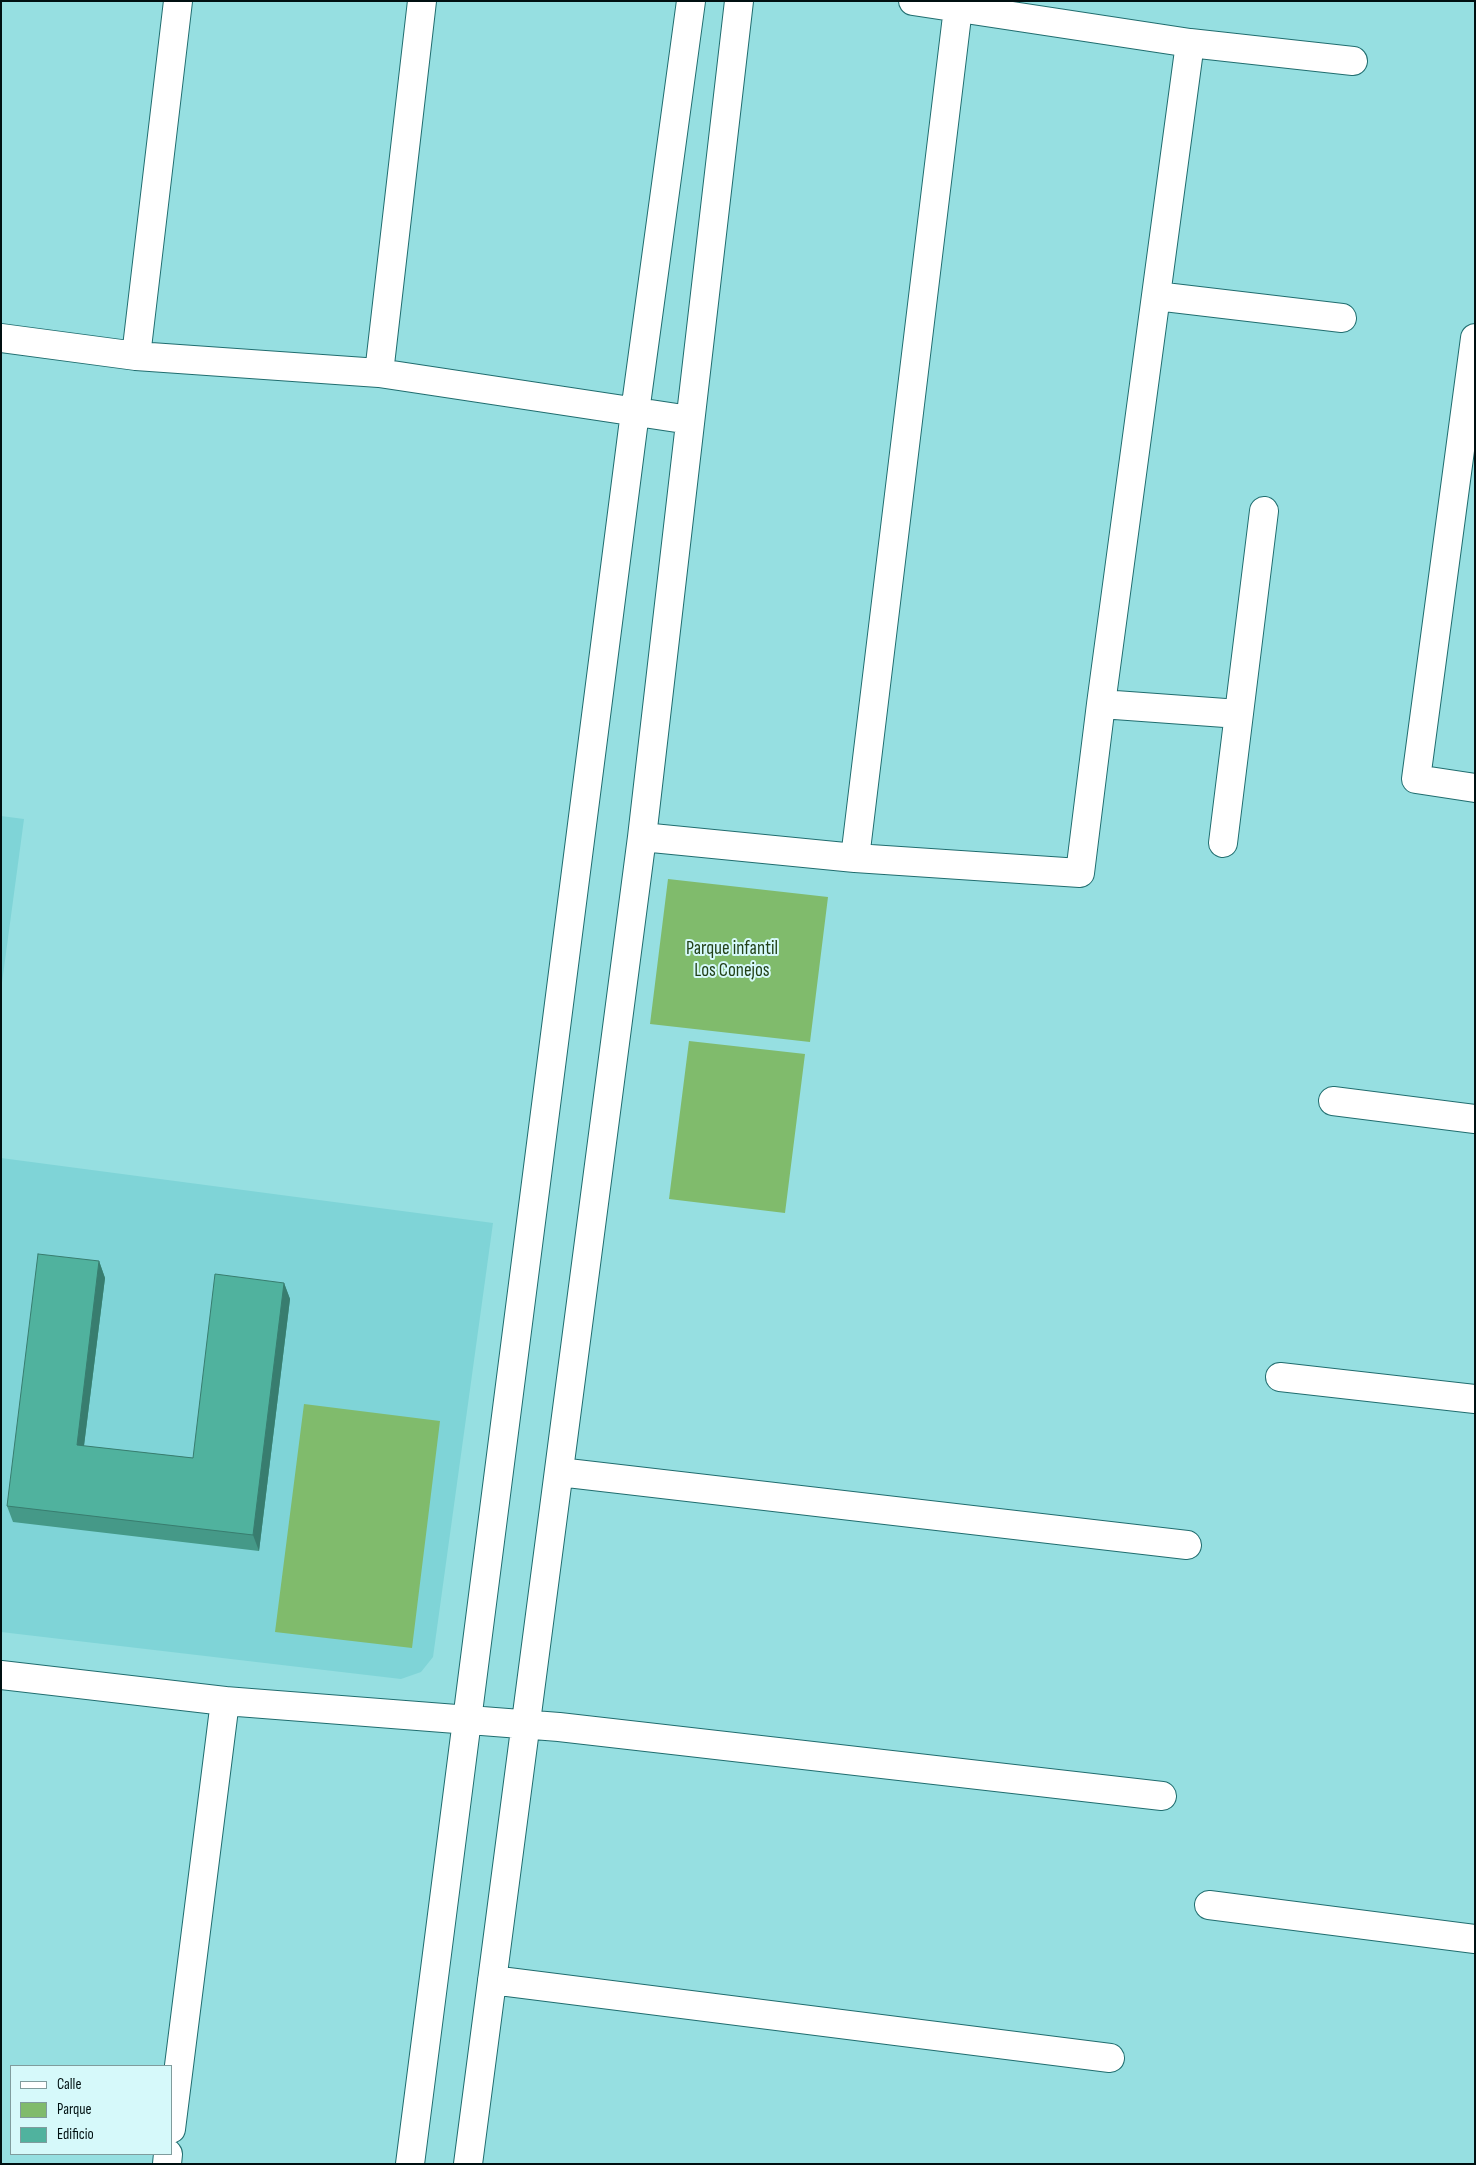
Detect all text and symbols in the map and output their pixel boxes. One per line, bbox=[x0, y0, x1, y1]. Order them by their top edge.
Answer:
park label: Parque infantil Los Conejos bbox=[686, 938, 778, 982]
legend bbox=[10, 2065, 172, 2155]
text: Calle bbox=[57, 2075, 81, 2094]
text: Parque bbox=[57, 2100, 92, 2119]
text: Edificio bbox=[57, 2125, 94, 2144]

